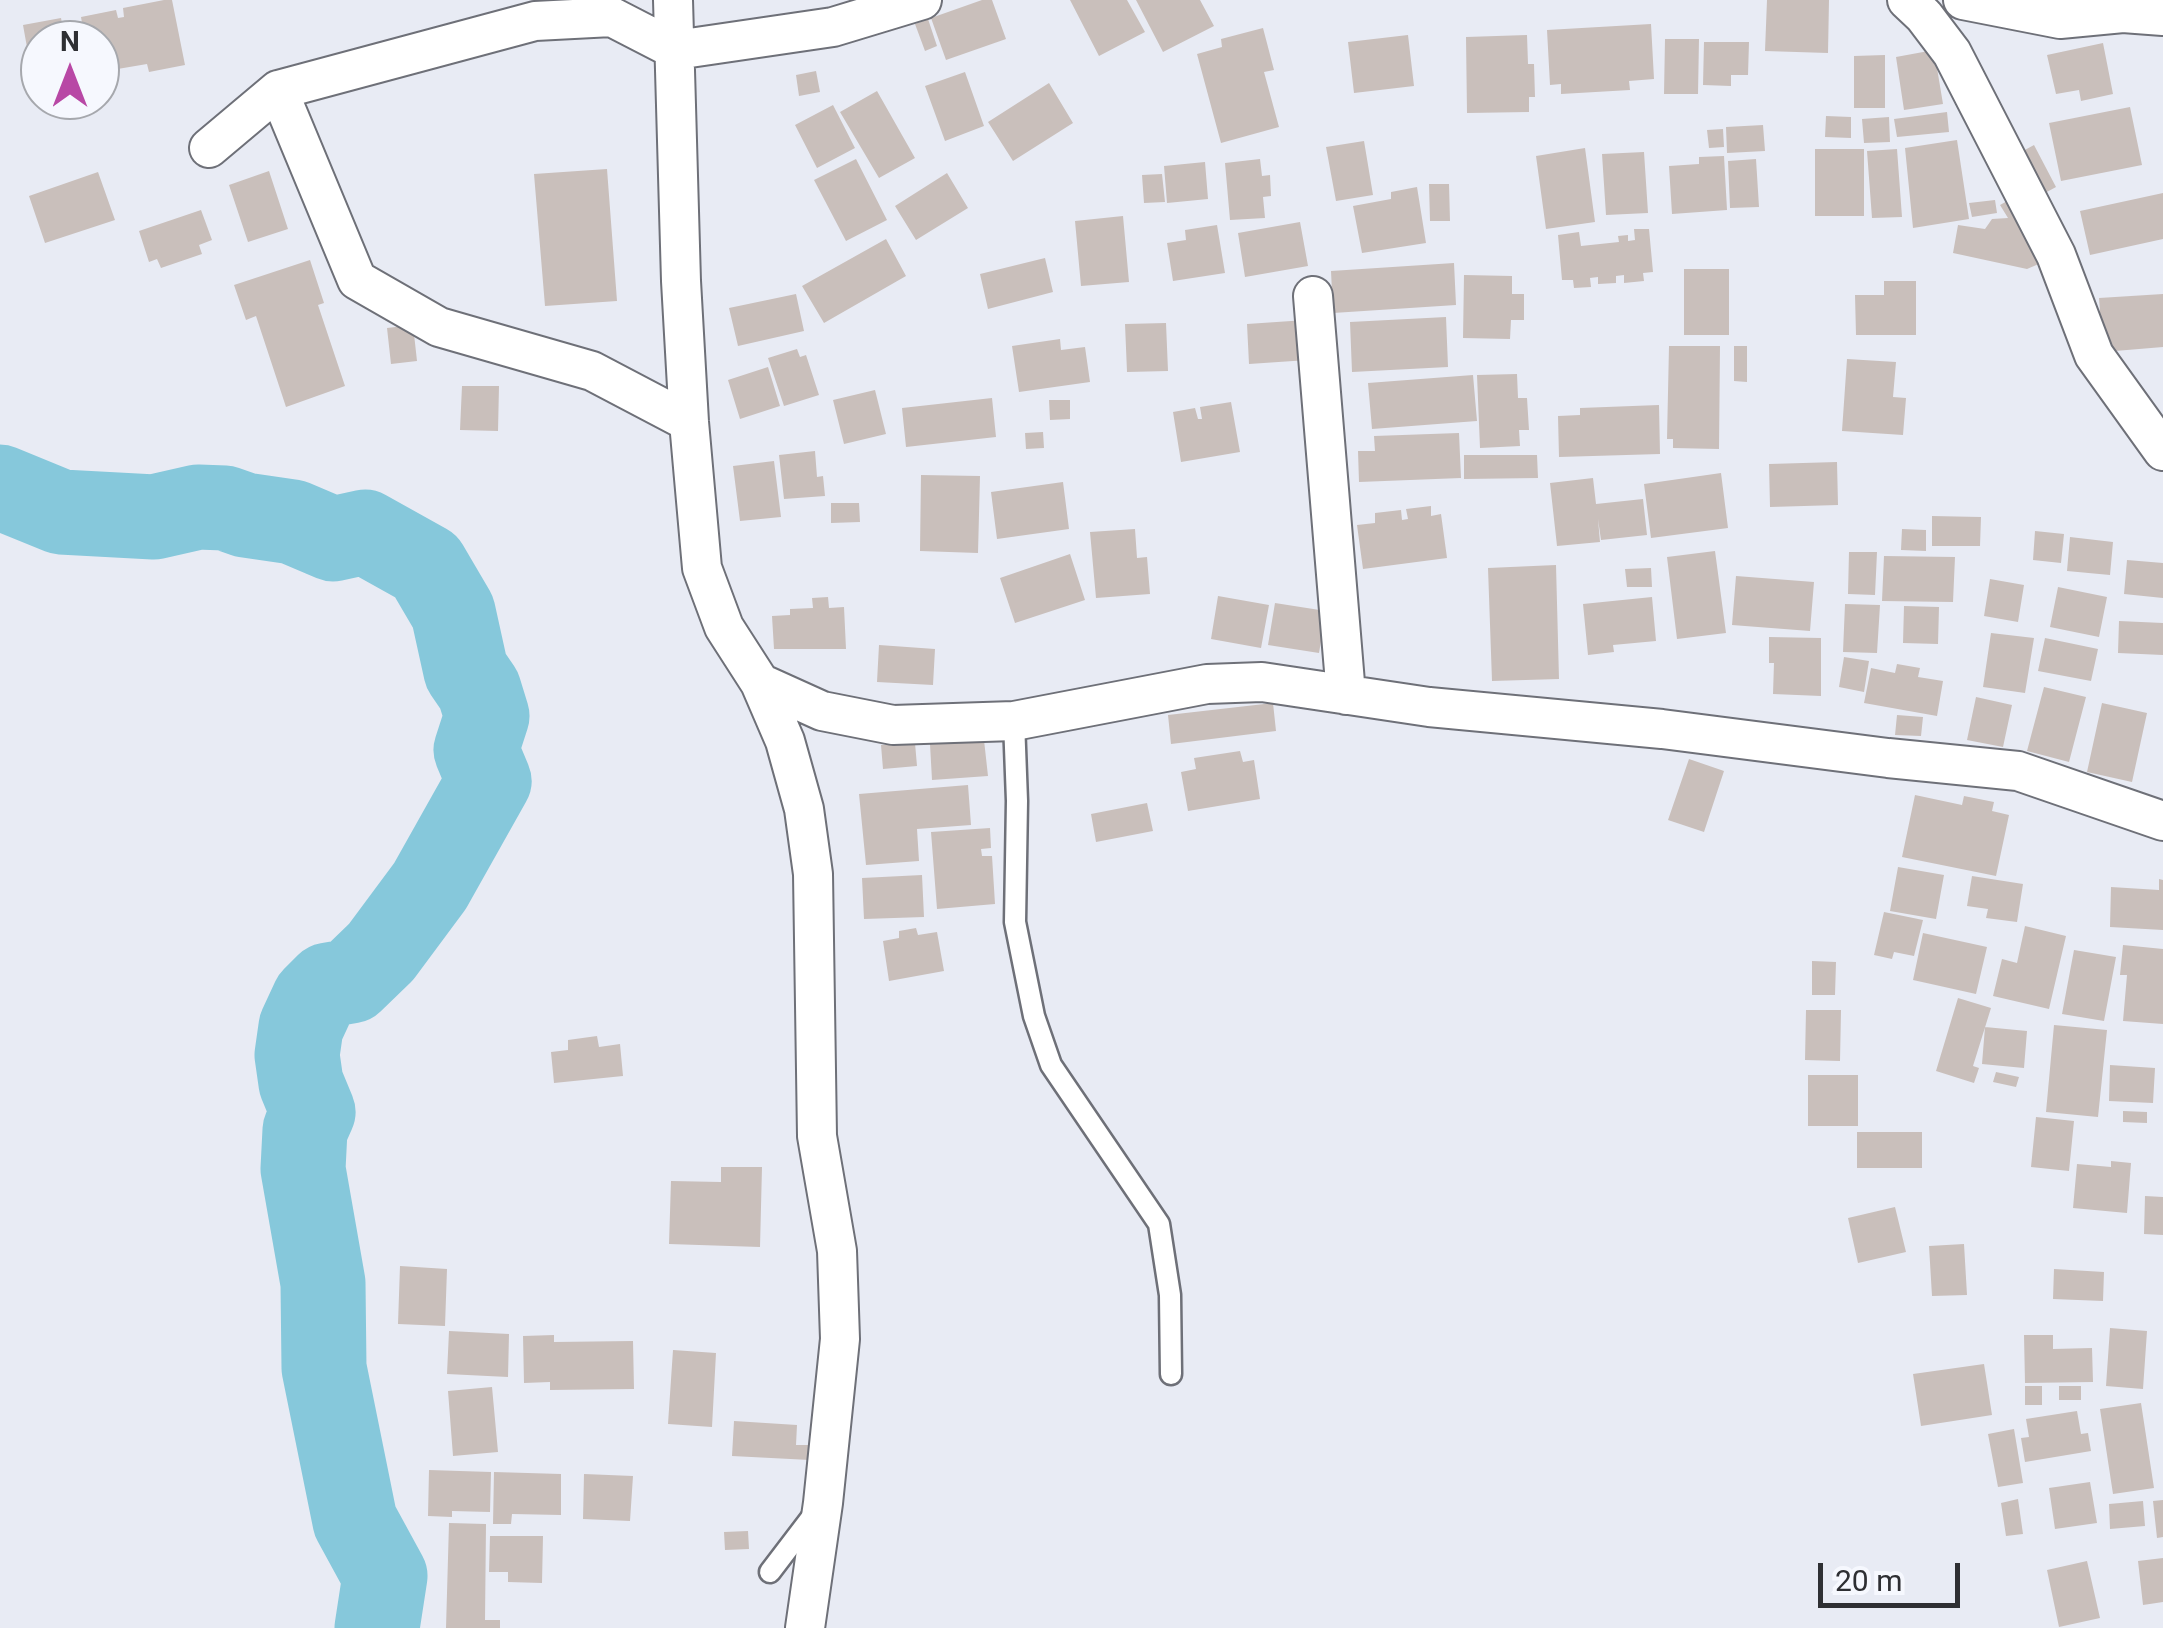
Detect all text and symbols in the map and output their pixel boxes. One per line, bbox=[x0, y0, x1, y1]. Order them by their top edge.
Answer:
north arrow bbox=[20, 20, 120, 120]
text: N bbox=[60, 25, 80, 58]
scale bar bbox=[1823, 1543, 1966, 1605]
text: 20 m bbox=[1835, 1563, 1902, 1598]

